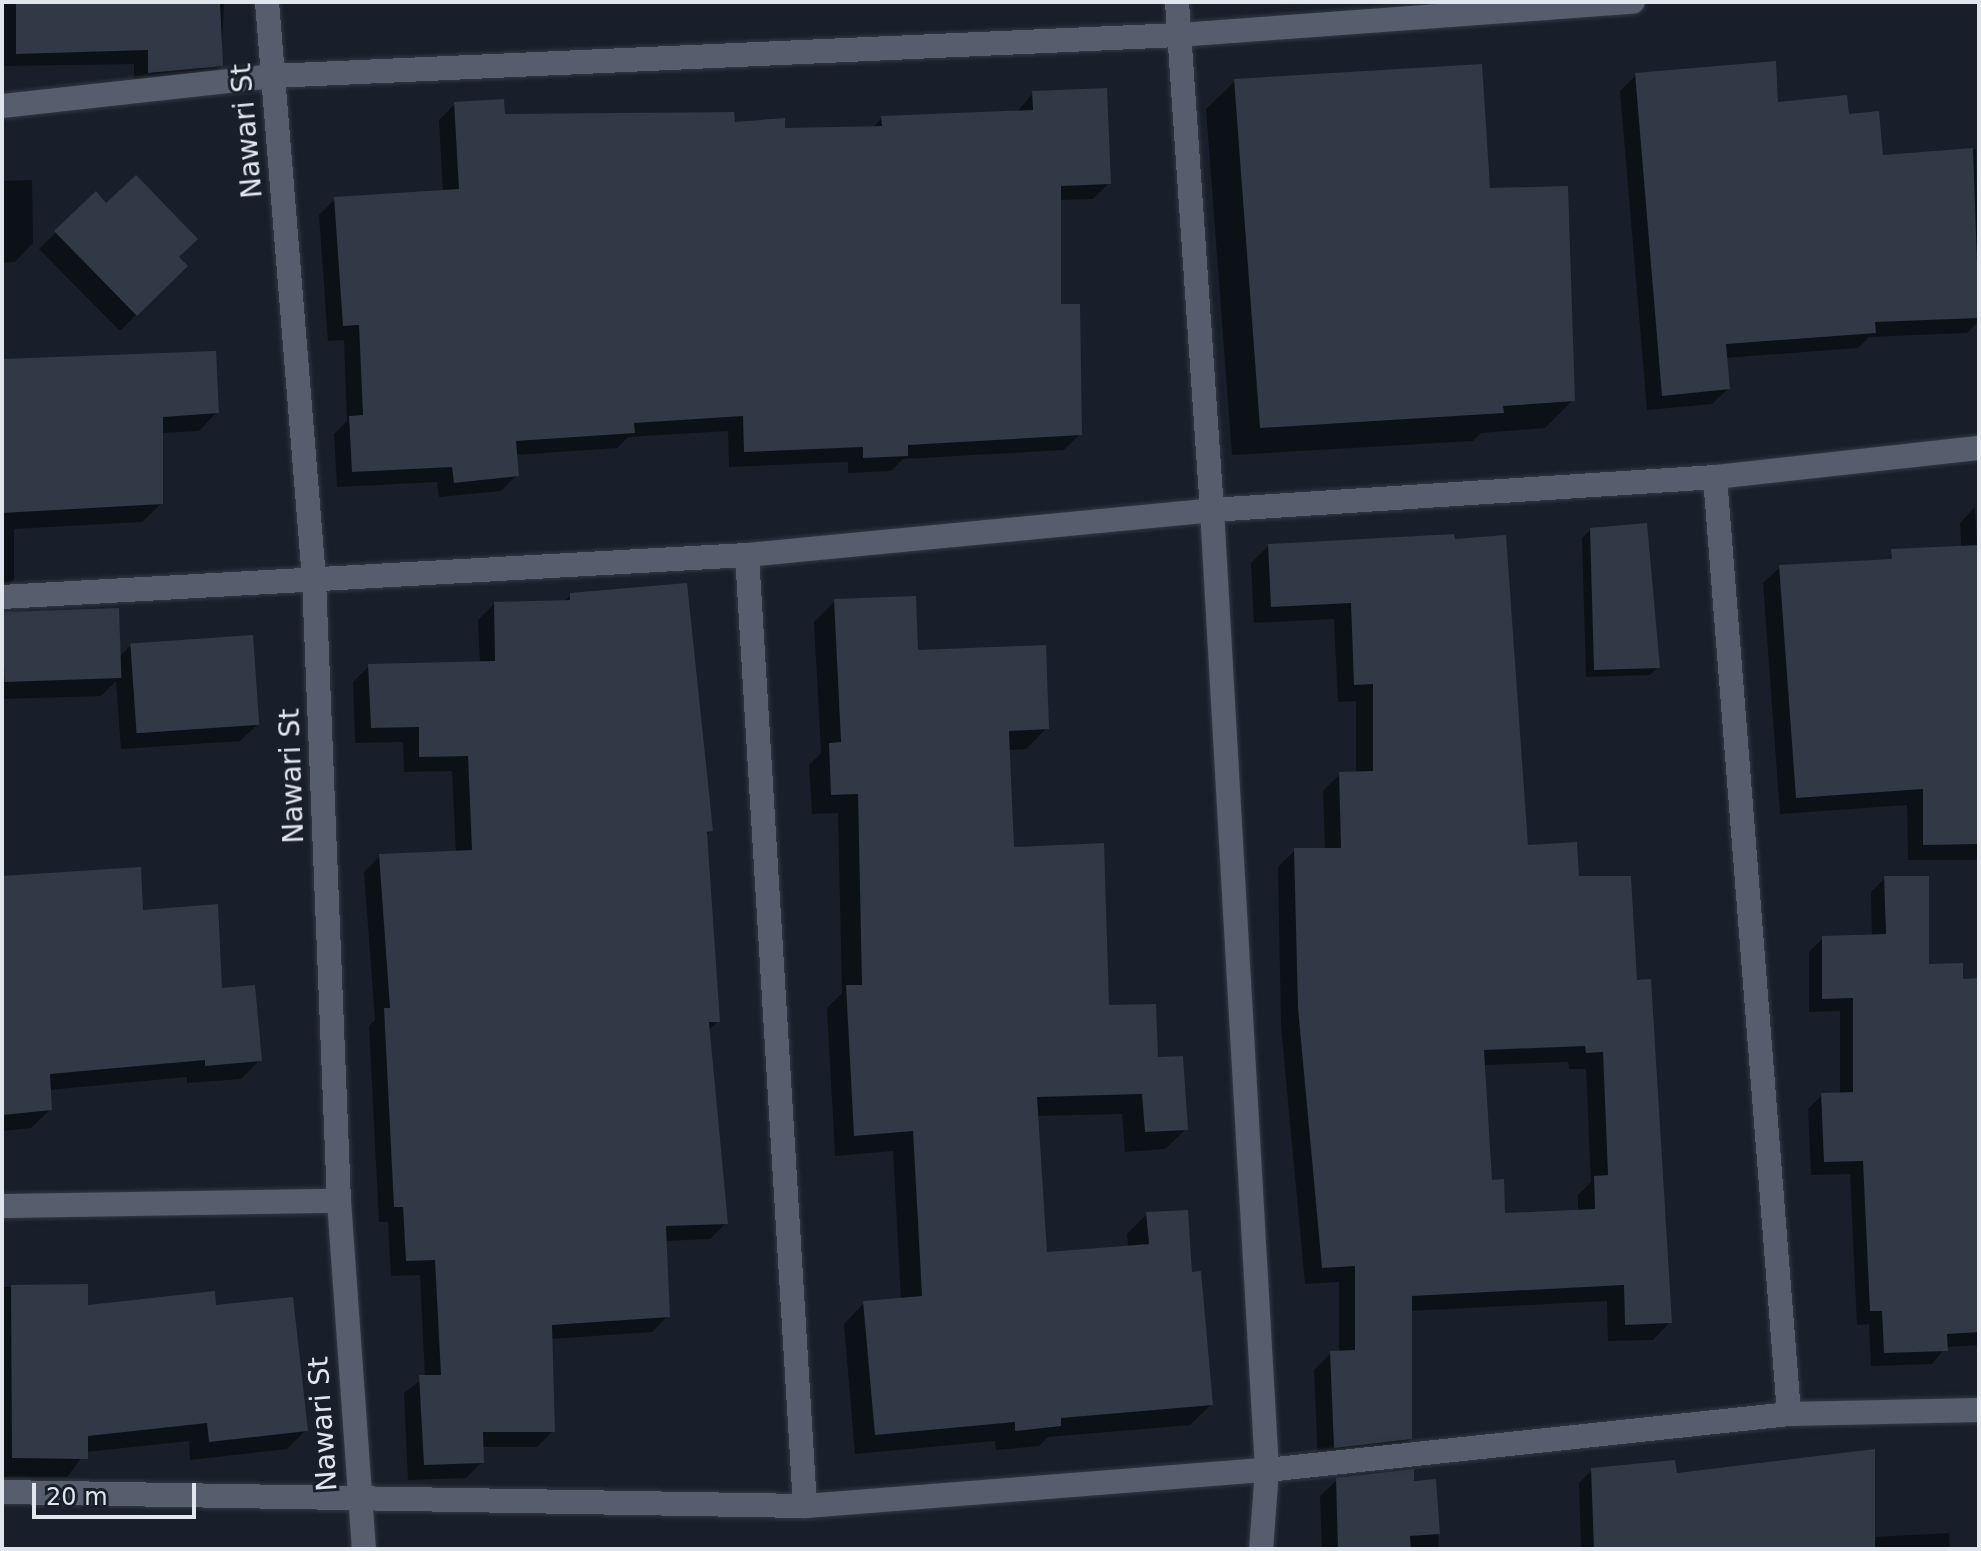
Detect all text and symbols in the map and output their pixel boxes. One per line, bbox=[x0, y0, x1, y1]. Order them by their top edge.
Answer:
street label: Nawari St bbox=[224, 62, 270, 200]
street label: Nawari St bbox=[273, 708, 311, 844]
street label: Nawari St bbox=[302, 1355, 344, 1493]
scale bar bbox=[36, 1467, 200, 1517]
text: 20 m bbox=[46, 1483, 108, 1511]

